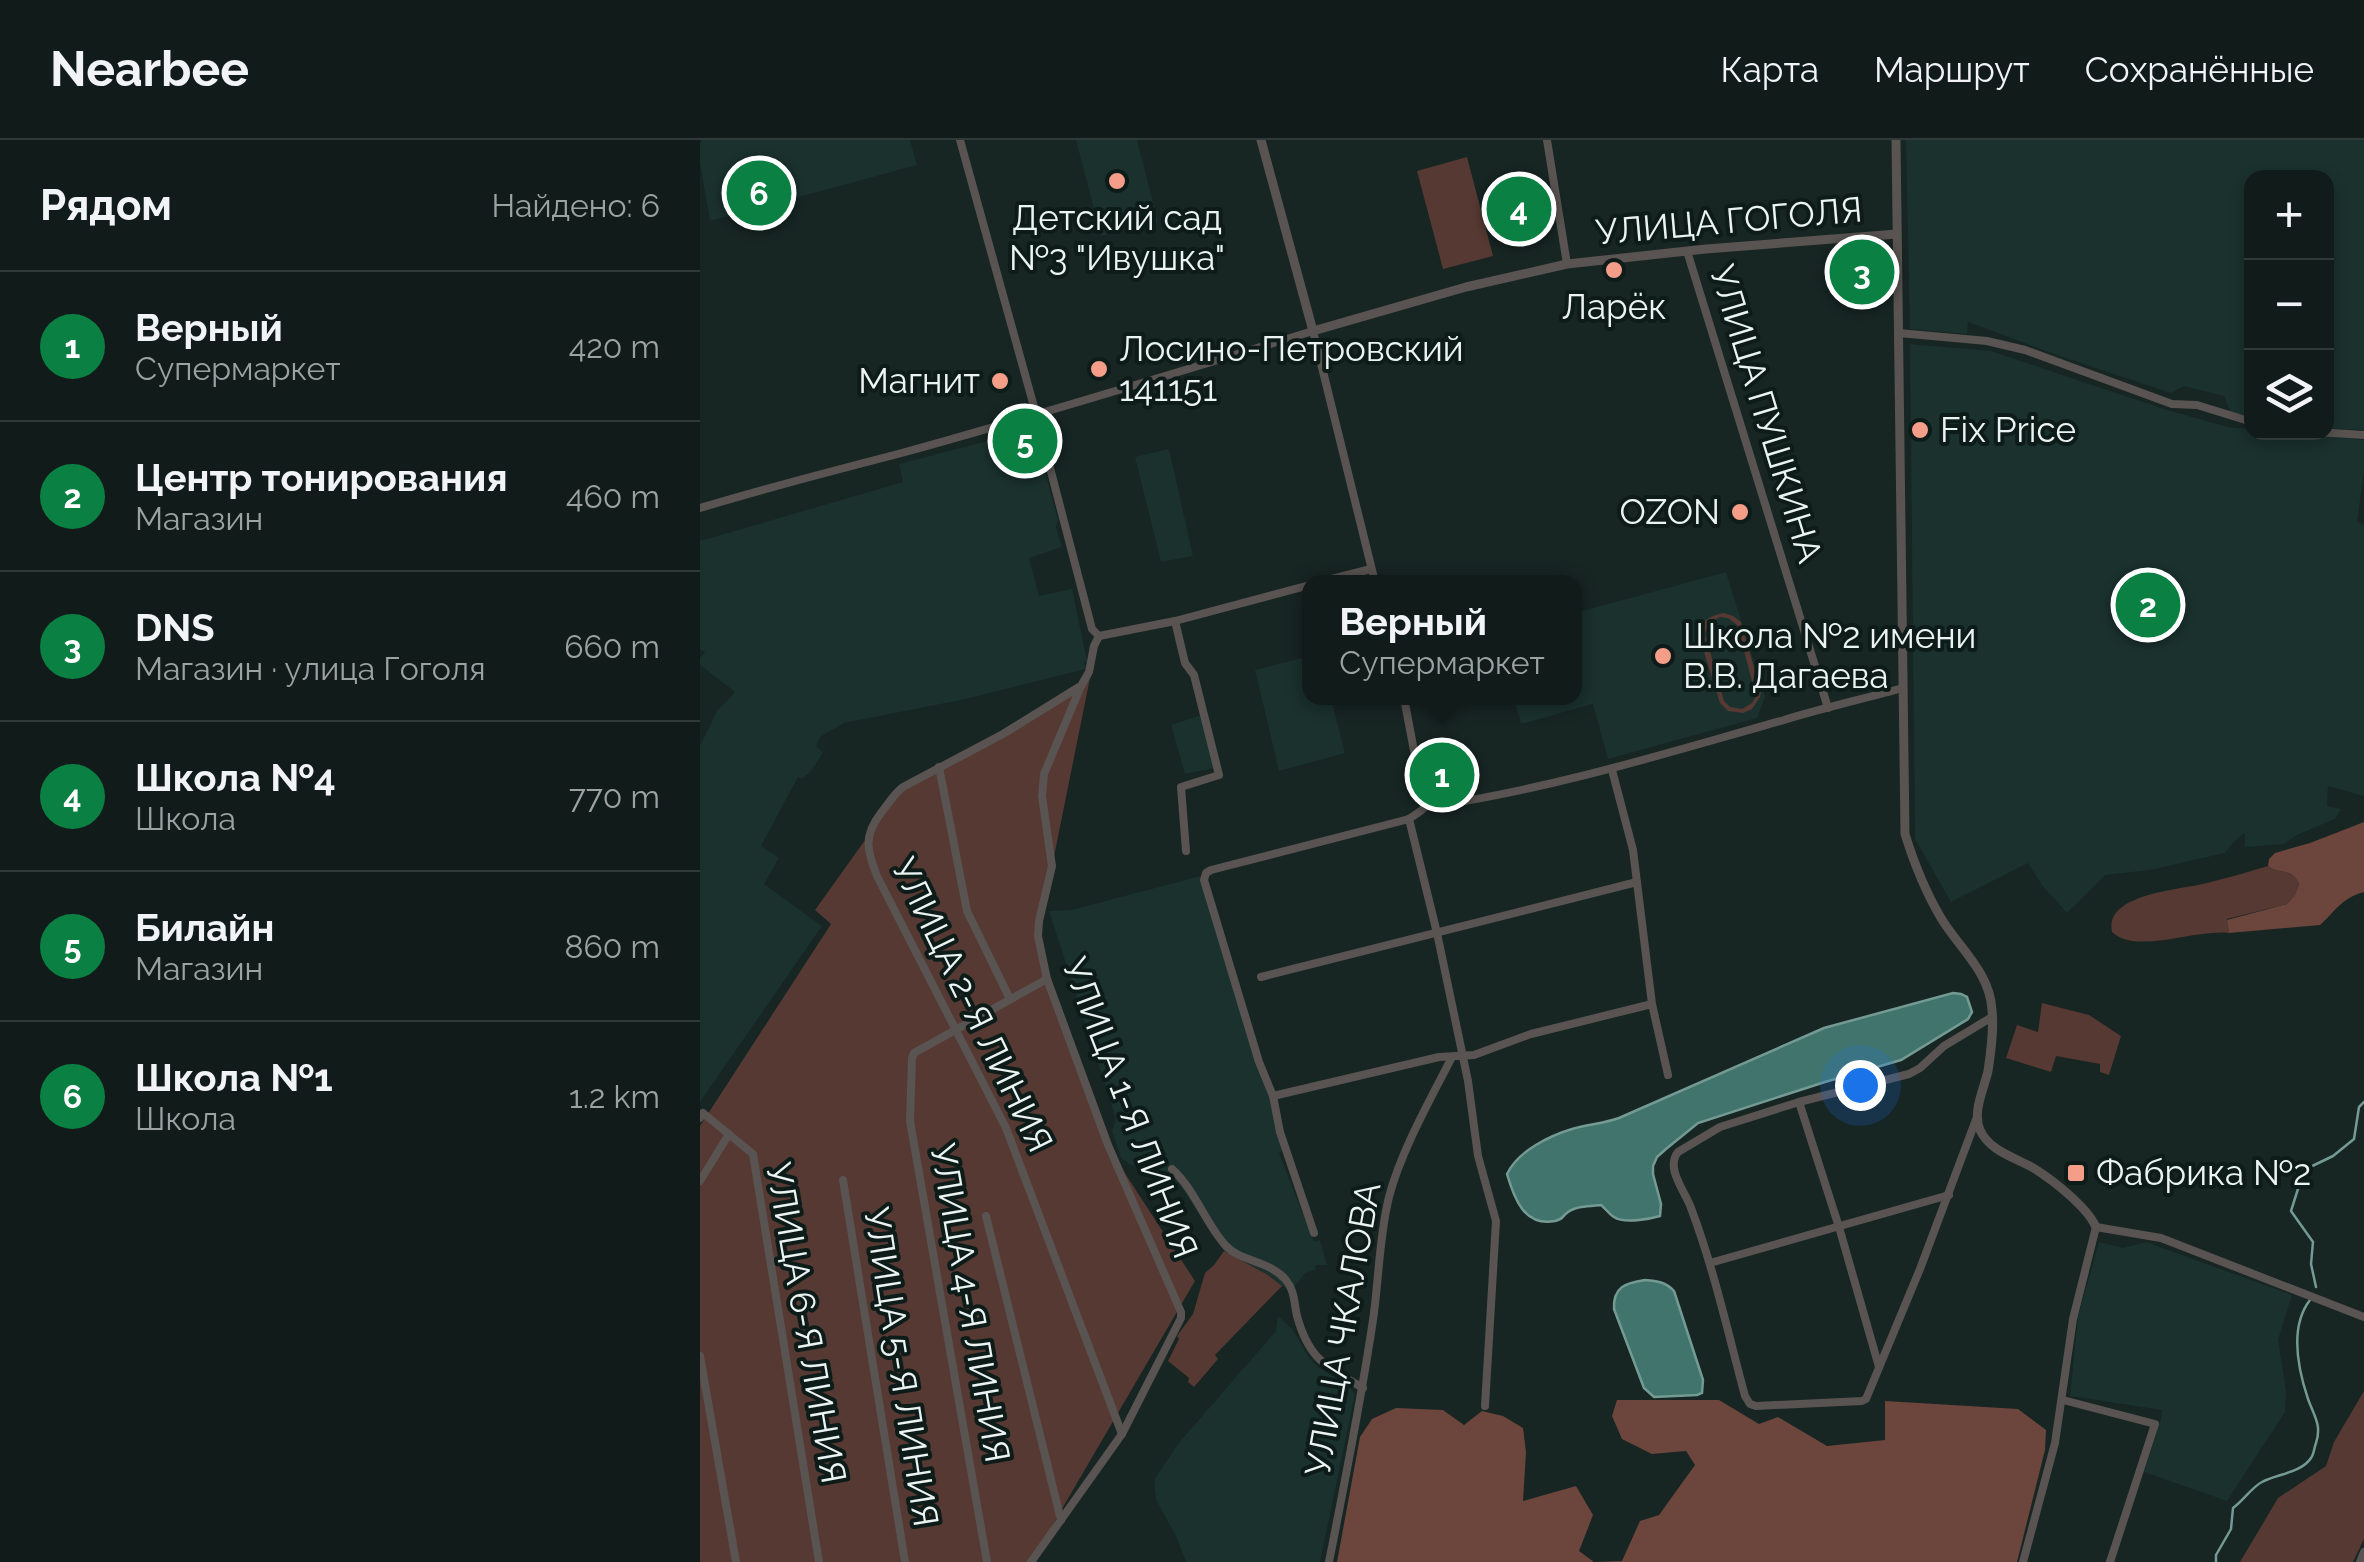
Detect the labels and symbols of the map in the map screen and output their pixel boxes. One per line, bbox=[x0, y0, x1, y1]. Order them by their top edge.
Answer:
pin: 6 bbox=[727, 155, 792, 230]
marker: Детский сад №3 "Ивушка" bbox=[1106, 170, 1128, 192]
pin: 4 bbox=[1486, 172, 1552, 246]
street label: УЛИЦА ГОГОЛЯ bbox=[1594, 188, 1864, 253]
place label: Детский сад №3 "Ивушка" bbox=[1009, 197, 1225, 278]
pin: 3 bbox=[1830, 234, 1894, 310]
marker: Ларёк bbox=[1603, 259, 1625, 281]
street label: УЛИЦА ПУШКИНА bbox=[1702, 260, 1831, 568]
place label: Ларёк bbox=[1562, 286, 1666, 327]
place label: Лосино-Петровский 141151 bbox=[1119, 328, 1464, 409]
marker: Лосино-Петровский 141151 bbox=[1088, 358, 1110, 380]
place label: Магнит bbox=[858, 360, 980, 401]
marker: Магнит bbox=[989, 370, 1011, 392]
pin: 5 bbox=[992, 404, 1058, 478]
place label: Fix Price bbox=[1940, 409, 2076, 450]
marker: Fix Price bbox=[1909, 419, 1931, 441]
place label: OZON bbox=[1620, 491, 1720, 532]
marker: OZON bbox=[1729, 501, 1751, 523]
pin: 2 bbox=[2116, 568, 2180, 642]
place label: Школа №2 имени В.В. Дагаева bbox=[1683, 615, 1976, 696]
marker: Школа №2 имени В.В. Дагаева bbox=[1652, 645, 1674, 667]
pin: 1 bbox=[1410, 738, 1474, 812]
street label: УЛИЦА 2-Я ЛИНИЯ bbox=[883, 851, 1061, 1158]
street label: УЛИЦА 1-Я ЛИНИЯ bbox=[1054, 952, 1207, 1264]
your location bbox=[1835, 1060, 1886, 1111]
street label: УЛИЦА 4-Я ЛИНИЯ bbox=[922, 1141, 1019, 1465]
place label: Фабрика №2 bbox=[2096, 1152, 2311, 1193]
street label: УЛИЦА 6-Я ЛИНИЯ bbox=[758, 1159, 855, 1486]
marker: Фабрика №2 bbox=[2065, 1162, 2087, 1184]
street label: УЛИЦА ЧКАЛОВА bbox=[1297, 1179, 1389, 1479]
street label: УЛИЦА 5-Я ЛИНИЯ bbox=[856, 1204, 947, 1529]

